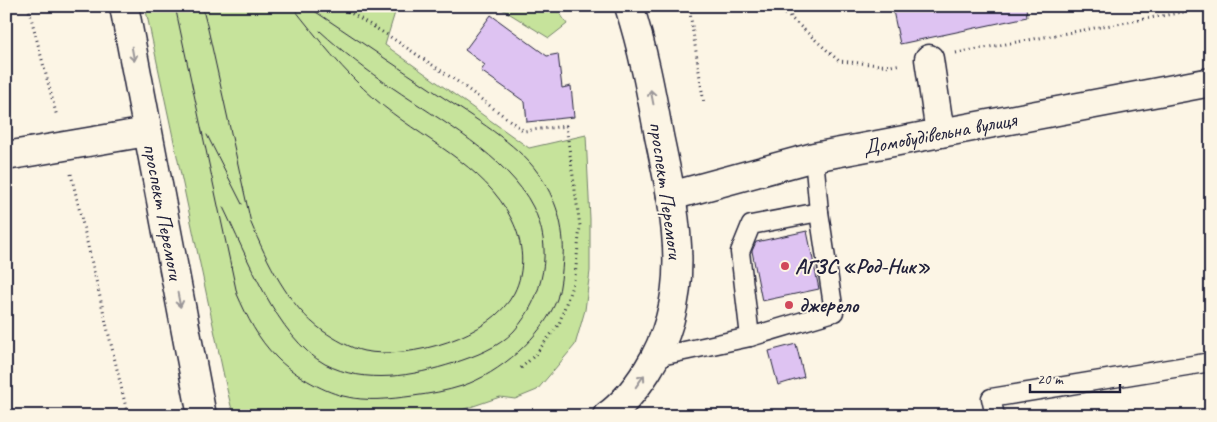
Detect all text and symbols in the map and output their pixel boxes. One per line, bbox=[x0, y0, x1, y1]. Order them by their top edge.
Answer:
one-way arrow bbox=[129, 46, 138, 62]
one-way arrow bbox=[646, 89, 656, 105]
street label: Домобудівельна вулиця bbox=[861, 106, 1020, 160]
street label: проспект Перемоги bbox=[644, 120, 689, 263]
street label: проспект Перемоги bbox=[137, 141, 189, 284]
place label: АГЗС «Род-Ник» bbox=[795, 253, 930, 279]
marker: АГЗС «Род-Ник» bbox=[779, 260, 791, 272]
one-way arrow bbox=[175, 291, 185, 307]
place label: джерело bbox=[799, 292, 860, 318]
marker: джерело bbox=[783, 299, 795, 311]
scale bar bbox=[1030, 362, 1120, 394]
text: 20 m bbox=[1037, 370, 1064, 389]
one-way arrow bbox=[635, 374, 645, 388]

